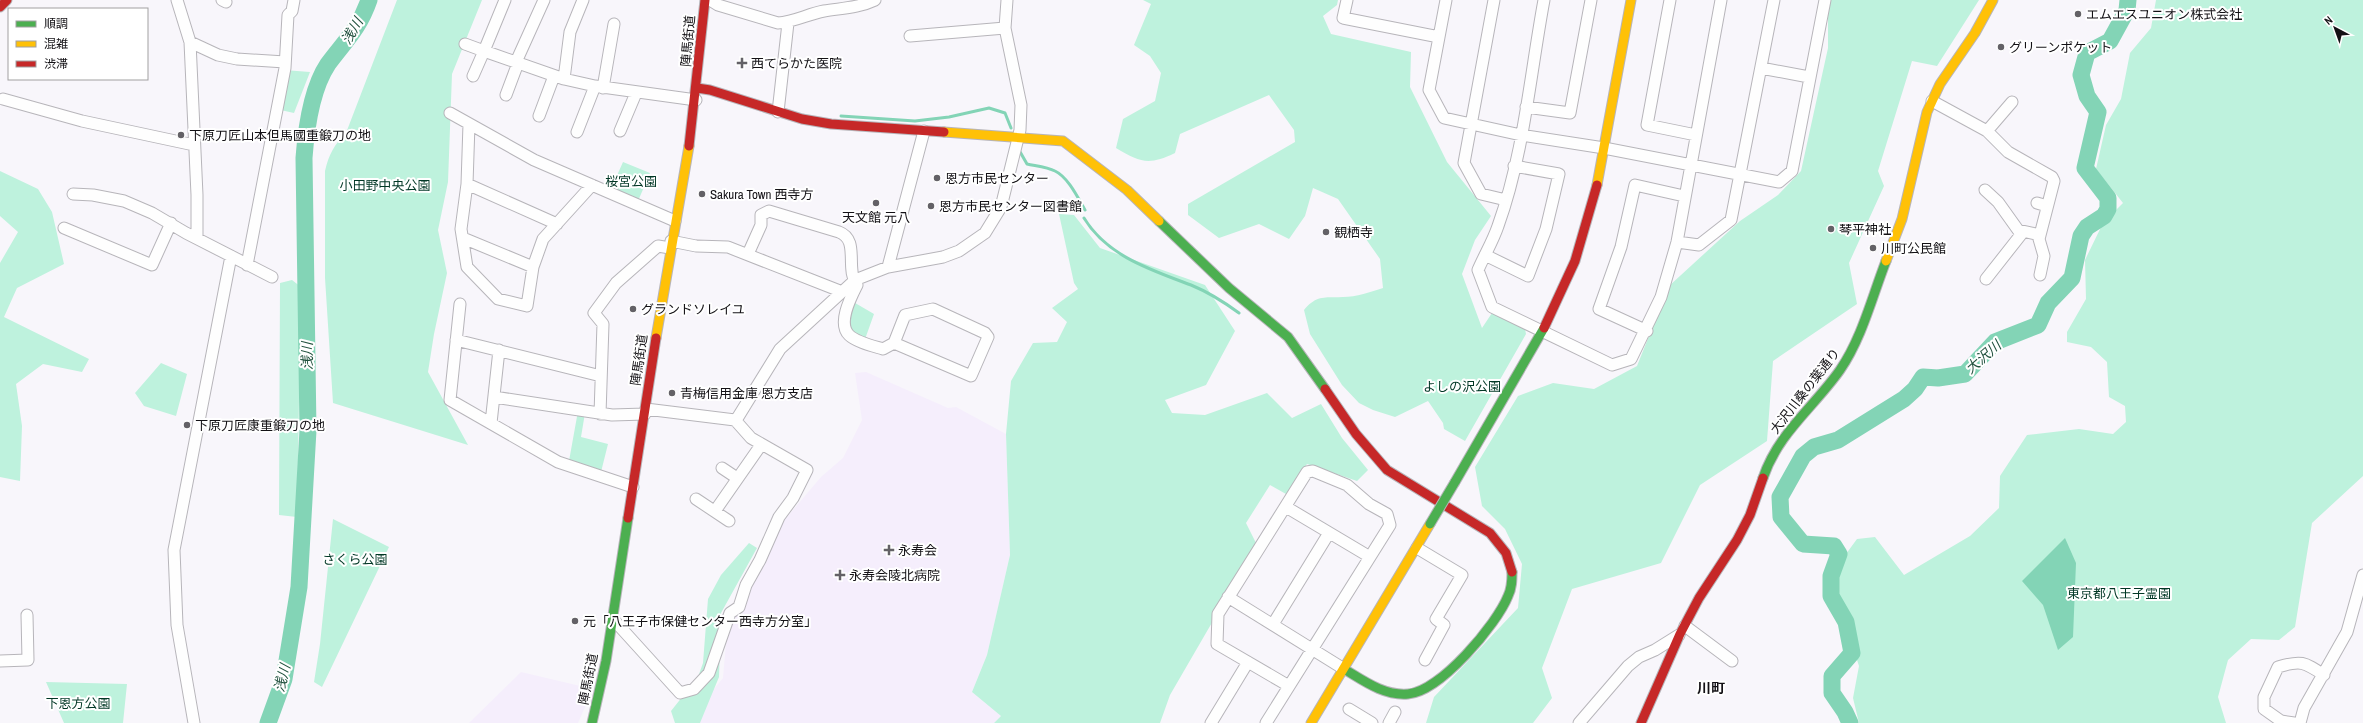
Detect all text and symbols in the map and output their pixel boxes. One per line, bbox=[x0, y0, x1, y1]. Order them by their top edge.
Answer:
place label: エムエスユニオン株式会社 bbox=[2086, 6, 2242, 23]
legend bbox=[8, 8, 148, 80]
north arrow bbox=[2315, 8, 2355, 48]
marker: エムエスユニオン株式会社 bbox=[2073, 9, 2083, 19]
water label: 浅川 bbox=[337, 13, 368, 48]
text: N bbox=[2321, 13, 2335, 28]
street label: 陣馬街道 bbox=[677, 14, 699, 68]
text: 順調 bbox=[44, 16, 68, 32]
text: 混雑 bbox=[44, 36, 68, 52]
place label: グリーンポケット bbox=[2009, 39, 2112, 56]
marker: グリーンポケット bbox=[1996, 42, 2006, 52]
place label: 西てらかた医院 bbox=[751, 55, 842, 72]
text: 渋滞 bbox=[44, 56, 68, 72]
marker: 西てらかた医院 bbox=[736, 57, 748, 69]
place label: 下原刀匠山本但馬國重鍛刀の地 bbox=[189, 127, 371, 144]
marker: 下原刀匠山本但馬國重鍛刀の地 bbox=[176, 130, 186, 140]
place label: 恩方市民センター bbox=[945, 170, 1049, 187]
park label: 桜宮公園 bbox=[605, 173, 657, 190]
marker: 恩方市民センター bbox=[932, 173, 942, 183]
park label: 小田野中央公園 bbox=[339, 177, 431, 194]
place label: Sakura Town 西寺方 bbox=[710, 186, 813, 203]
marker: Sakura Town 西寺方 bbox=[697, 189, 707, 199]
marker: 天文館 元八 bbox=[871, 198, 881, 208]
place label: 恩方市民センター図書館 bbox=[939, 198, 1082, 215]
marker: 恩方市民センター図書館 bbox=[926, 201, 936, 211]
place label: 天文館 元八 bbox=[842, 209, 910, 226]
place label: 琴平神社 bbox=[1839, 221, 1891, 238]
place label: 観栖寺 bbox=[1334, 224, 1373, 241]
marker: 琴平神社 bbox=[1826, 224, 1836, 234]
marker: 観栖寺 bbox=[1321, 227, 1331, 237]
place label: 川町公民館 bbox=[1881, 240, 1946, 257]
marker: 川町公民館 bbox=[1868, 243, 1878, 253]
place label: グランドソレイユ bbox=[641, 301, 745, 318]
marker: グランドソレイユ bbox=[628, 304, 638, 314]
street label: 陣馬街道 bbox=[627, 333, 651, 387]
water label: 大沢川 bbox=[1961, 335, 2006, 378]
water label: 浅川 bbox=[298, 340, 316, 370]
street label: 大沢川桑の葉通り bbox=[1766, 345, 1844, 437]
park label: よしの沢公園 bbox=[1423, 378, 1501, 395]
place label: 青梅信用金庫 恩方支店 bbox=[680, 385, 813, 402]
marker: 青梅信用金庫 恩方支店 bbox=[667, 388, 677, 398]
place label: 下原刀匠康重鍛刀の地 bbox=[195, 417, 325, 434]
marker: 下原刀匠康重鍛刀の地 bbox=[182, 420, 192, 430]
place label: 永寿会 bbox=[898, 542, 937, 559]
marker: 永寿会 bbox=[883, 544, 895, 556]
park label: さくら公園 bbox=[322, 551, 388, 568]
place label: 永寿会陵北病院 bbox=[849, 567, 940, 584]
marker: 永寿会陵北病院 bbox=[834, 569, 846, 581]
park label: 東京都八王子霊園 bbox=[2067, 585, 2171, 602]
place label: 元「八王子市保健センター西寺方分室」 bbox=[583, 613, 817, 630]
marker: 元「八王子市保健センター西寺方分室」 bbox=[570, 616, 580, 626]
street label: 陣馬街道 bbox=[575, 652, 601, 706]
water label: 浅川 bbox=[270, 660, 295, 694]
district label: 川町 bbox=[1697, 679, 1725, 697]
park label: 下恩方公園 bbox=[45, 695, 111, 712]

